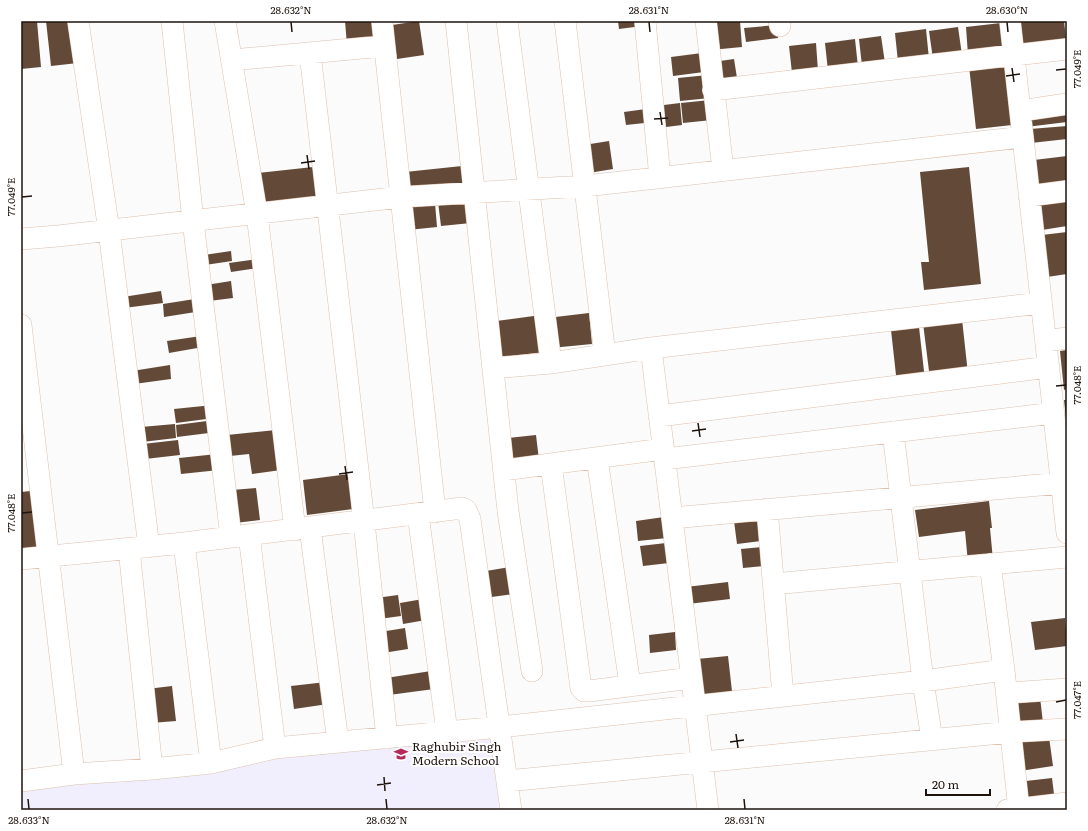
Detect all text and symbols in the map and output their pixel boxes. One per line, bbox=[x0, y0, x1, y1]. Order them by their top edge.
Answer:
text: 28.632°N bbox=[270, 2, 312, 17]
text: 28.631°N bbox=[629, 2, 669, 17]
text: 28.630°N bbox=[986, 2, 1028, 17]
text: 77.049°E bbox=[1069, 50, 1084, 88]
text: 77.049°E bbox=[3, 178, 18, 216]
text: 77.048°E bbox=[1069, 366, 1084, 404]
text: 77.048°E bbox=[3, 494, 18, 532]
text: 77.047°E bbox=[1069, 681, 1084, 719]
place label: Raghubir Singh Modern School bbox=[412, 737, 502, 769]
school or university icon: Raghubir Singh Modern School bbox=[393, 746, 409, 762]
scale bar bbox=[926, 771, 990, 797]
text: 20 m bbox=[932, 775, 959, 793]
text: 28.633°N bbox=[8, 812, 50, 827]
text: 28.632°N bbox=[366, 812, 408, 827]
text: 28.631°N bbox=[725, 812, 765, 827]

